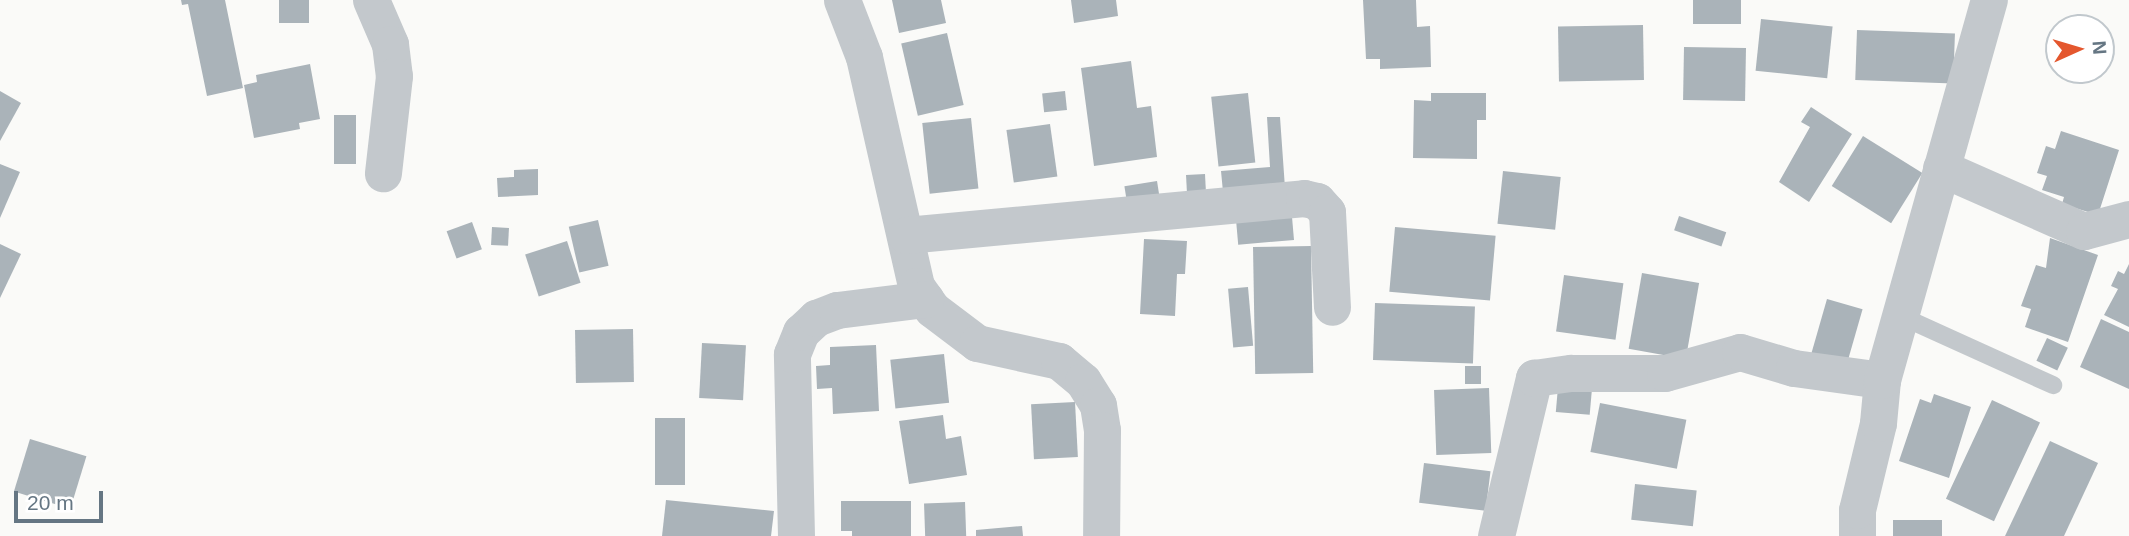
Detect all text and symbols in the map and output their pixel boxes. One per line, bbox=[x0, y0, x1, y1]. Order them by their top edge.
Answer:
north arrow bbox=[2045, 14, 2115, 84]
text: N bbox=[2088, 40, 2110, 55]
scale bar bbox=[18, 476, 107, 520]
text: 20 m bbox=[27, 491, 74, 514]

